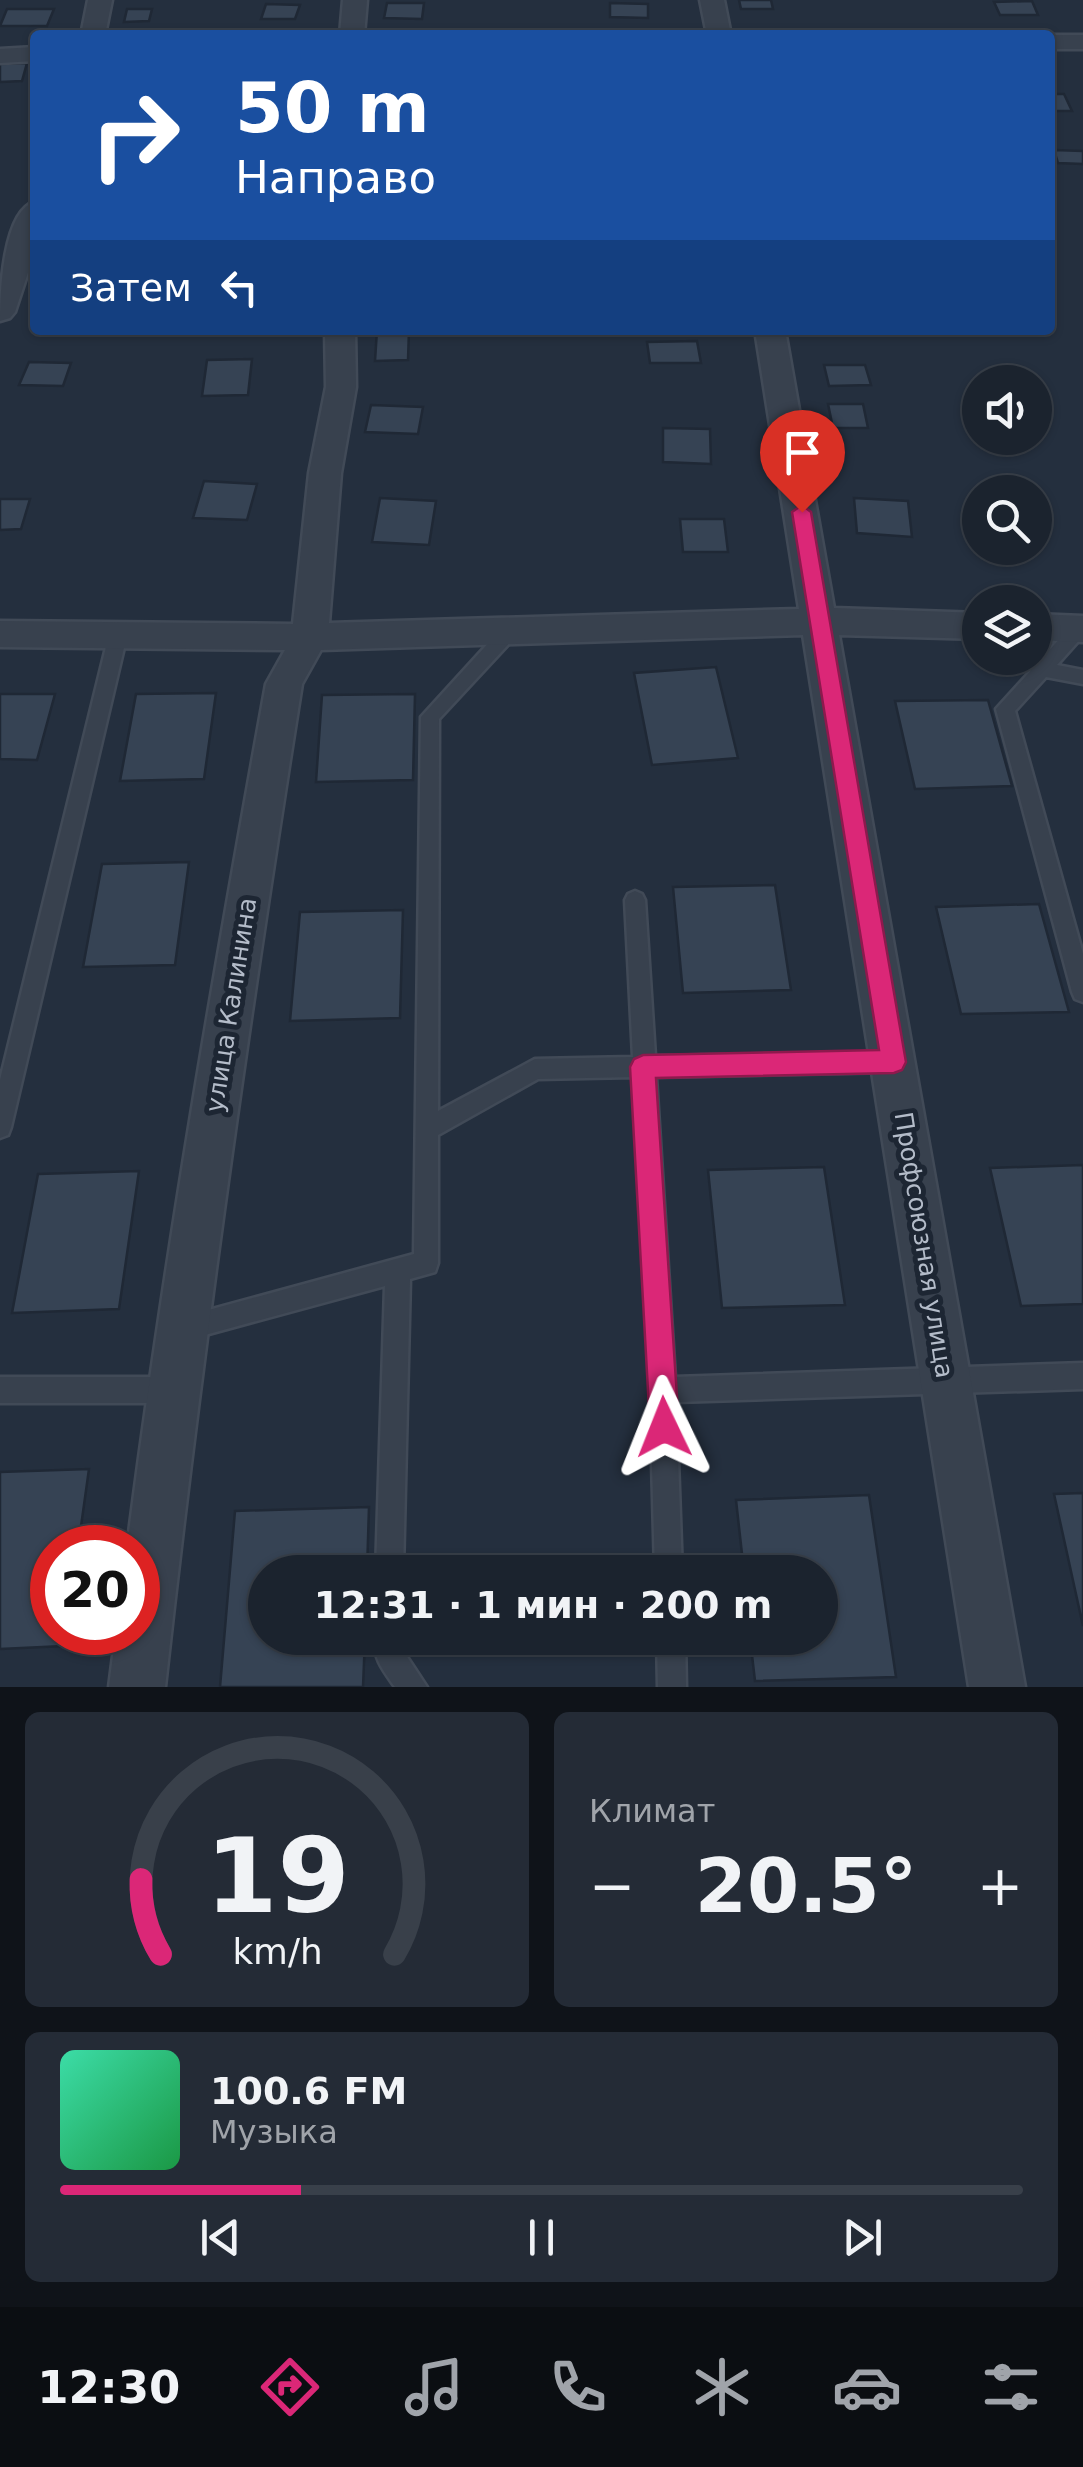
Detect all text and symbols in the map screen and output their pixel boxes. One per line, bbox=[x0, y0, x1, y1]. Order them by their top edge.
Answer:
text: 50 m bbox=[235, 67, 430, 149]
icon: right bbox=[70, 70, 200, 200]
text: Направо bbox=[235, 151, 436, 204]
icon: left bbox=[212, 260, 267, 315]
text: Затем bbox=[70, 266, 192, 310]
map controls bbox=[962, 365, 1052, 675]
button: sound bbox=[962, 365, 1052, 455]
pin bbox=[760, 410, 845, 513]
icon: arrive bbox=[775, 425, 830, 480]
button: search bbox=[962, 475, 1052, 565]
button: layers bbox=[962, 585, 1052, 675]
street label: улица Калинина bbox=[200, 896, 262, 1114]
street label: Профсоюзная улица bbox=[889, 1110, 959, 1380]
position arrow bbox=[612, 1375, 716, 1479]
speed limit sign: 20 bbox=[30, 1525, 160, 1655]
text: 12:31 · 1 мин · 200 m bbox=[314, 1583, 772, 1627]
text: Климат bbox=[589, 1792, 715, 1830]
text: 19 bbox=[205, 1815, 349, 1937]
text: 20.5° bbox=[695, 1842, 917, 1930]
text: − bbox=[589, 1854, 635, 1918]
text: + bbox=[977, 1854, 1023, 1918]
text: km/h bbox=[232, 1931, 322, 1972]
text: 100.6 FM bbox=[210, 2069, 407, 2113]
text: Музыка bbox=[210, 2113, 338, 2151]
icon: previous bbox=[193, 2210, 248, 2265]
icon: pause bbox=[514, 2210, 569, 2265]
icon: next bbox=[835, 2210, 890, 2265]
icon: directions bbox=[255, 2352, 325, 2422]
icon: music bbox=[399, 2352, 469, 2422]
icon: phone bbox=[543, 2352, 613, 2422]
icon: climate bbox=[687, 2352, 757, 2422]
icon: car bbox=[832, 2352, 902, 2422]
icon: filters bbox=[976, 2352, 1046, 2422]
text: 12:30 bbox=[37, 2361, 180, 2414]

